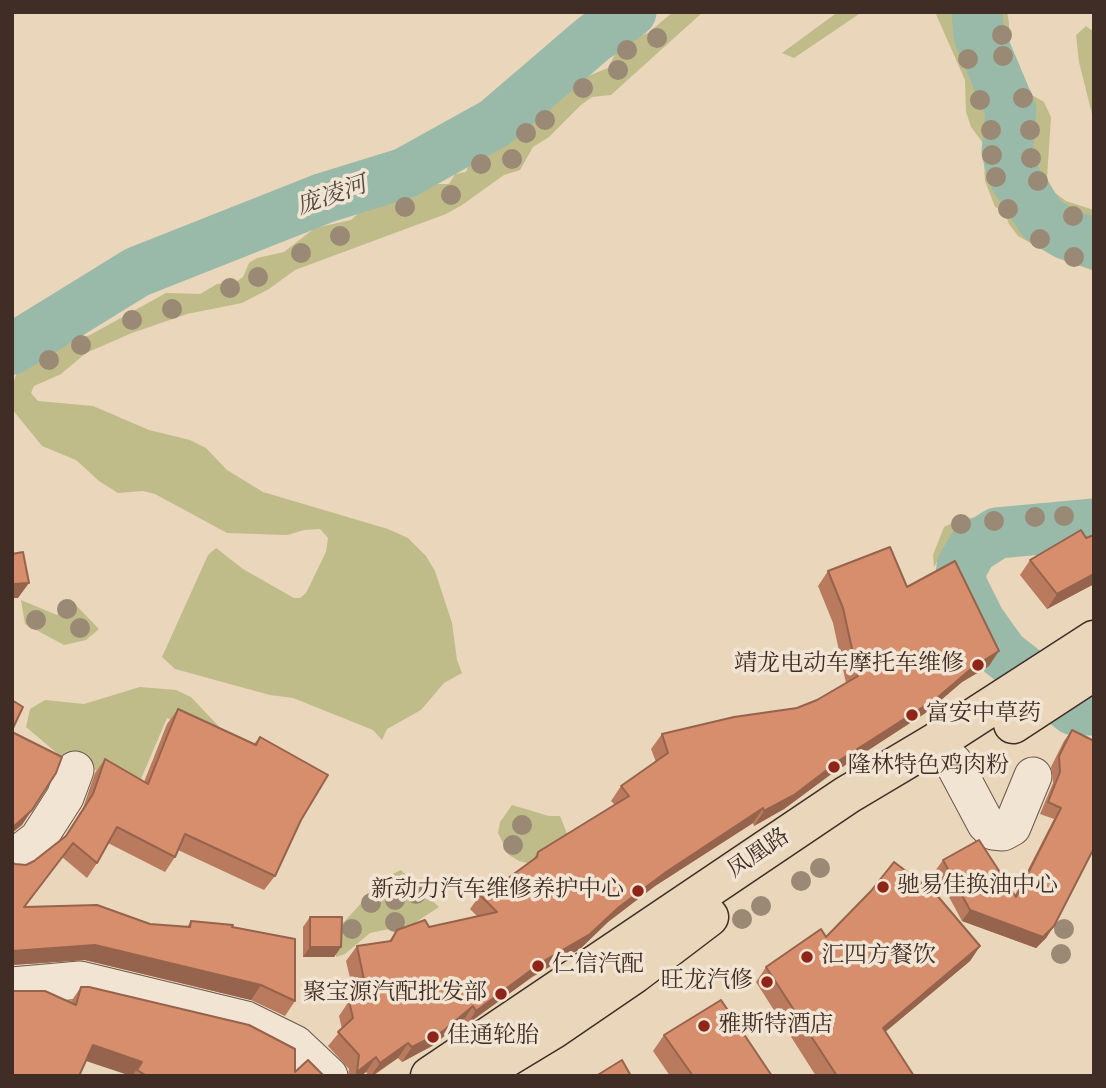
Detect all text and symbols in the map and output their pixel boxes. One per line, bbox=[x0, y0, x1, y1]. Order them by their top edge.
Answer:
water label: 庞凌河 bbox=[293, 172, 371, 222]
place label: 靖龙电动车摩托车维修 bbox=[734, 651, 964, 679]
marker: 靖龙电动车摩托车维修 bbox=[970, 657, 986, 673]
place label: 富安中草药 bbox=[926, 701, 1041, 729]
marker: 富安中草药 bbox=[904, 707, 920, 723]
place label: 隆林特色鸡肉粉 bbox=[848, 753, 1009, 781]
marker: 隆林特色鸡肉粉 bbox=[826, 759, 842, 775]
street label: 凤凰路 bbox=[723, 823, 795, 885]
place label: 驰易佳换油中心 bbox=[897, 873, 1058, 901]
place label: 新动力汽车维修养护中心 bbox=[371, 877, 624, 905]
marker: 驰易佳换油中心 bbox=[875, 879, 891, 895]
marker: 新动力汽车维修养护中心 bbox=[630, 883, 646, 899]
place label: 汇四方餐饮 bbox=[821, 943, 936, 971]
marker: 汇四方餐饮 bbox=[799, 949, 815, 965]
place label: 仁信汽配 bbox=[552, 952, 644, 980]
marker: 仁信汽配 bbox=[530, 958, 546, 974]
place label: 旺龙汽修 bbox=[661, 968, 753, 996]
marker: 旺龙汽修 bbox=[759, 974, 775, 990]
place label: 聚宝源汽配批发部 bbox=[303, 980, 487, 1008]
marker: 聚宝源汽配批发部 bbox=[493, 986, 509, 1002]
place label: 雅斯特酒店 bbox=[718, 1012, 833, 1040]
marker: 雅斯特酒店 bbox=[696, 1018, 712, 1034]
place label: 佳通轮胎 bbox=[447, 1023, 539, 1051]
marker: 佳通轮胎 bbox=[425, 1029, 441, 1045]

